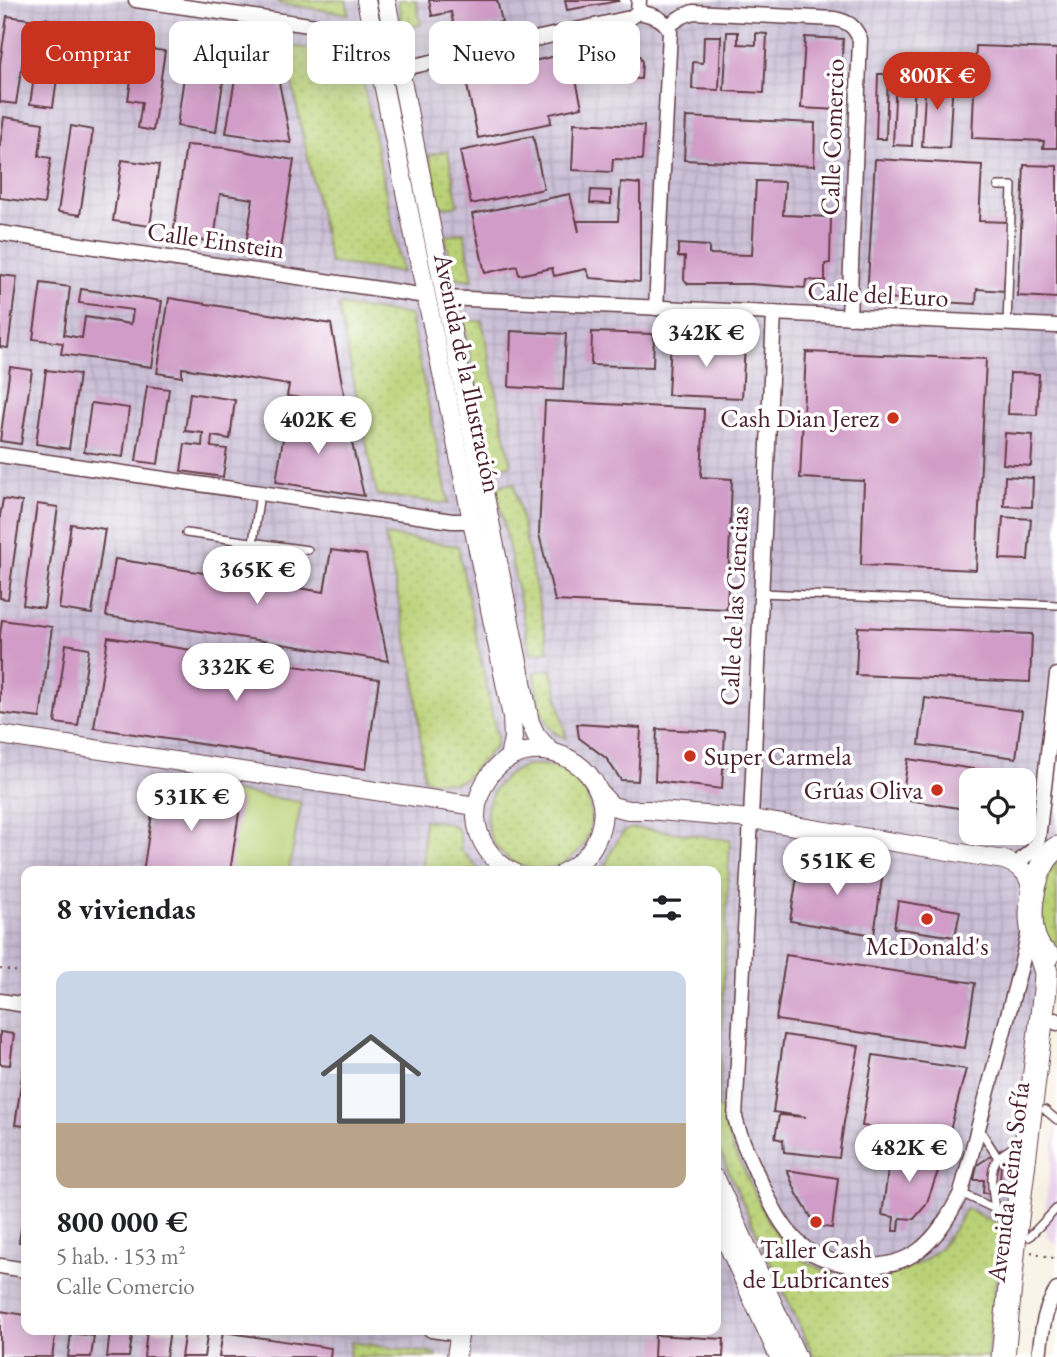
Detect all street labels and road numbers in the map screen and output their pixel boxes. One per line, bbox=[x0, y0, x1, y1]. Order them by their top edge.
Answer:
street label: Calle Comercio bbox=[812, 58, 852, 216]
street label: Calle Einstein bbox=[145, 214, 287, 266]
street label: Avenida de la Ilustración bbox=[426, 249, 510, 496]
street label: Calle del Euro bbox=[807, 273, 949, 315]
street label: Calle de las Ciencias bbox=[712, 505, 756, 707]
street label: Avenida Reina Sofía bbox=[979, 1079, 1037, 1285]

